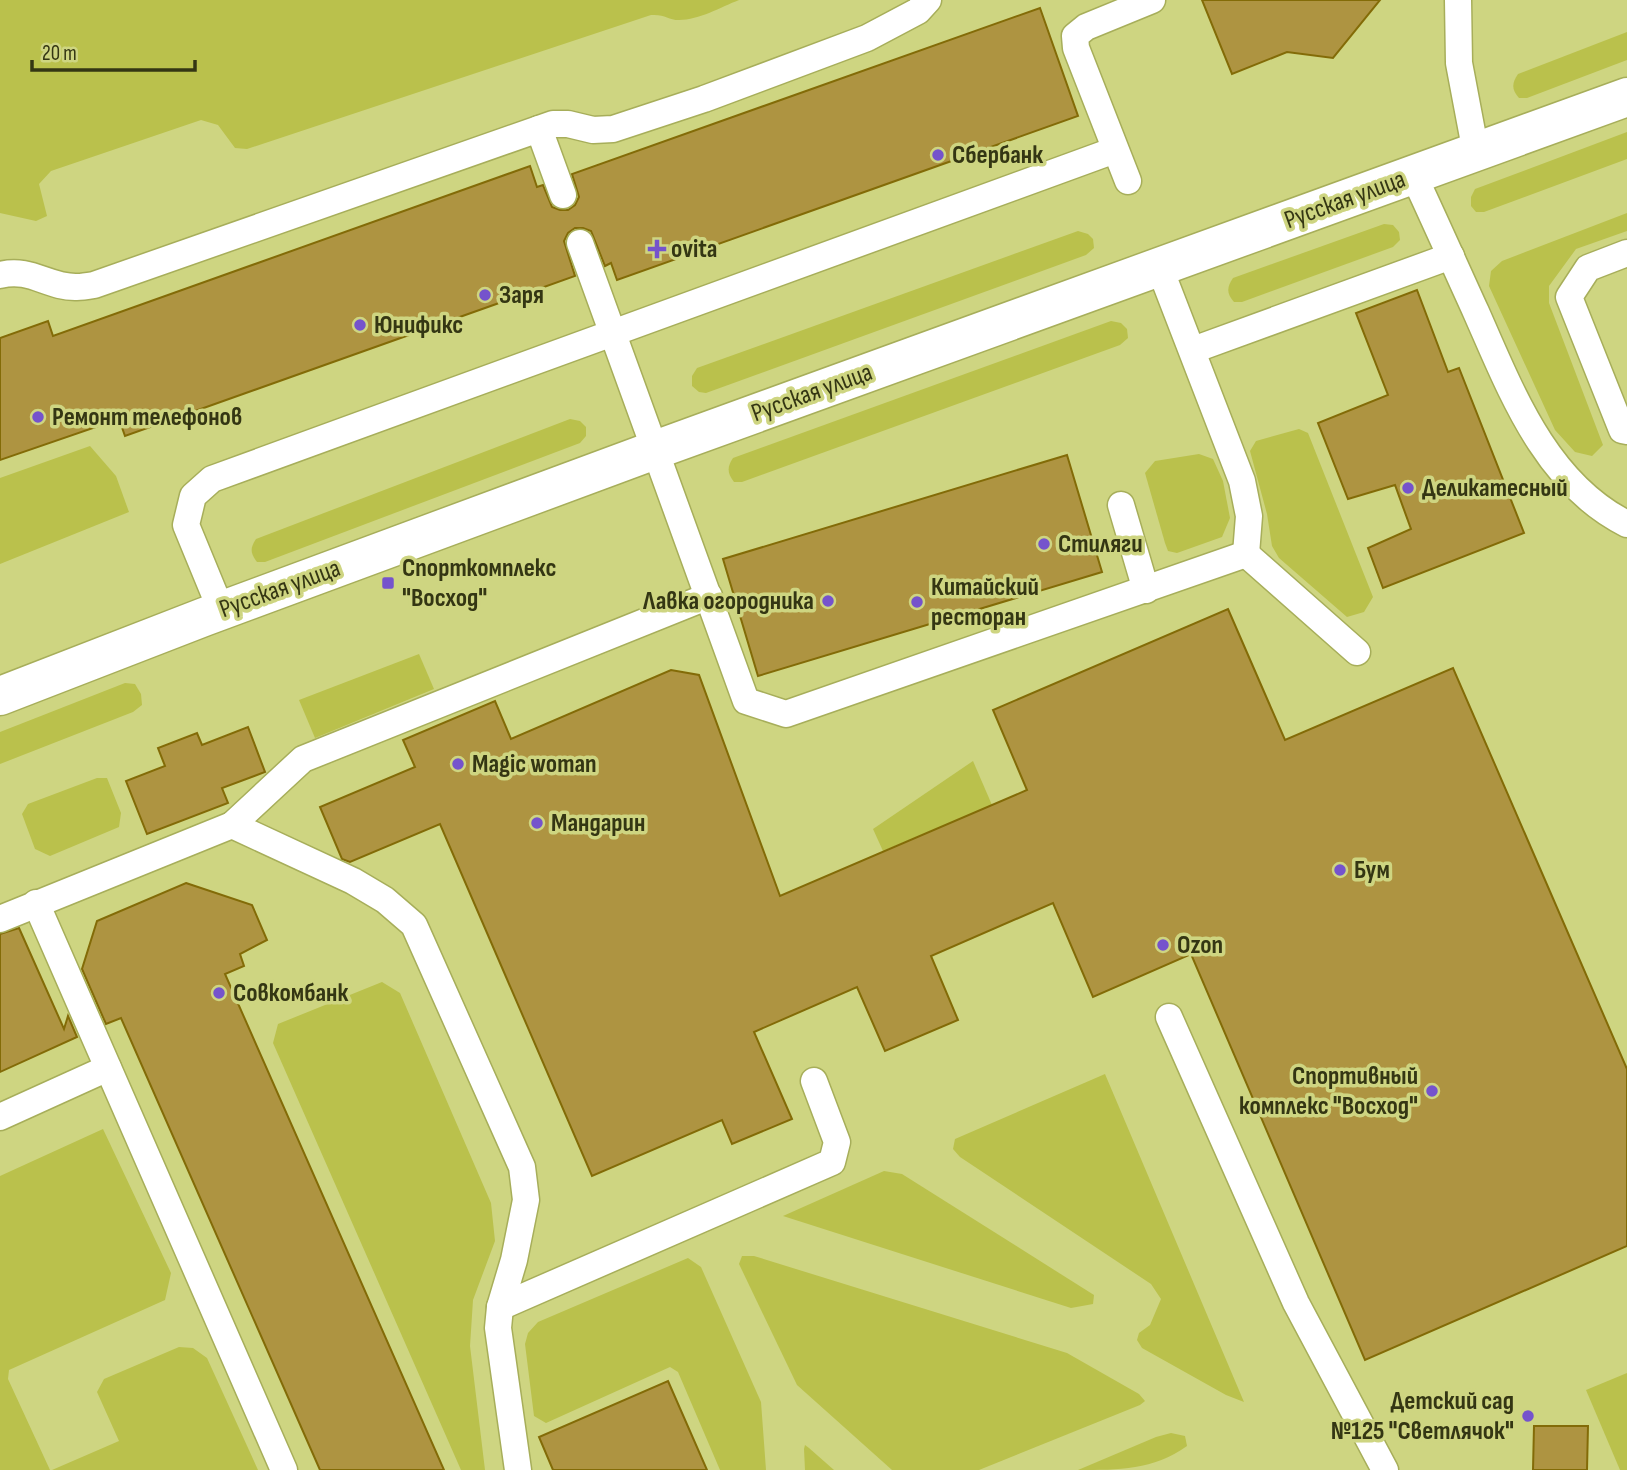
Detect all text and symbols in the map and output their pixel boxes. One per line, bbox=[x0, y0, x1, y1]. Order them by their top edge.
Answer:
scale bar bbox=[32, 28, 194, 72]
text: 20 m bbox=[42, 41, 77, 66]
place label: Сбербанк bbox=[952, 140, 1043, 171]
marker: Сбербанк bbox=[930, 147, 946, 163]
street label: Русская улица bbox=[1280, 164, 1410, 236]
place label: ovita bbox=[671, 234, 717, 265]
marker: ovita bbox=[649, 241, 665, 257]
place label: Заря bbox=[499, 280, 544, 311]
marker: Заря bbox=[477, 287, 493, 303]
place label: Юнификс bbox=[374, 310, 463, 341]
marker: Юнификс bbox=[352, 317, 368, 333]
street label: Русская улица bbox=[747, 357, 877, 429]
place label: Ремонт телефонов bbox=[52, 402, 242, 433]
marker: Ремонт телефонов bbox=[30, 409, 46, 425]
place label: Деликатесный bbox=[1422, 473, 1568, 504]
marker: Деликатесный bbox=[1400, 480, 1416, 496]
place label: Стиляги bbox=[1058, 529, 1143, 560]
marker: Стиляги bbox=[1036, 536, 1052, 552]
street label: Русская улица bbox=[215, 553, 345, 625]
place label: Спорткомплекс "Восход" bbox=[402, 553, 556, 614]
place label: Китайский ресторан bbox=[931, 572, 1039, 633]
marker: Спорткомплекс "Восход" bbox=[380, 575, 396, 591]
place label: Лавка огородника bbox=[642, 586, 814, 617]
marker: Лавка огородника bbox=[820, 593, 836, 609]
marker: Китайский ресторан bbox=[909, 594, 925, 610]
place label: Magic woman bbox=[472, 749, 597, 780]
marker: Magic woman bbox=[450, 756, 466, 772]
place label: Мандарин bbox=[551, 808, 645, 839]
marker: Мандарин bbox=[529, 815, 545, 831]
place label: Бум bbox=[1354, 855, 1390, 886]
marker: Бум bbox=[1332, 862, 1348, 878]
place label: Ozon bbox=[1177, 930, 1223, 961]
marker: Ozon bbox=[1155, 937, 1171, 953]
place label: Совкомбанк bbox=[233, 978, 348, 1009]
marker: Совкомбанк bbox=[211, 985, 227, 1001]
place label: Спортивный комплекс "Восход" bbox=[1239, 1061, 1418, 1122]
marker: Спортивный комплекс "Восход" bbox=[1424, 1083, 1440, 1099]
place label: Детский сад №125 "Светлячок" bbox=[1331, 1386, 1514, 1447]
marker: Детский сад №125 "Светлячок" bbox=[1520, 1408, 1536, 1424]

